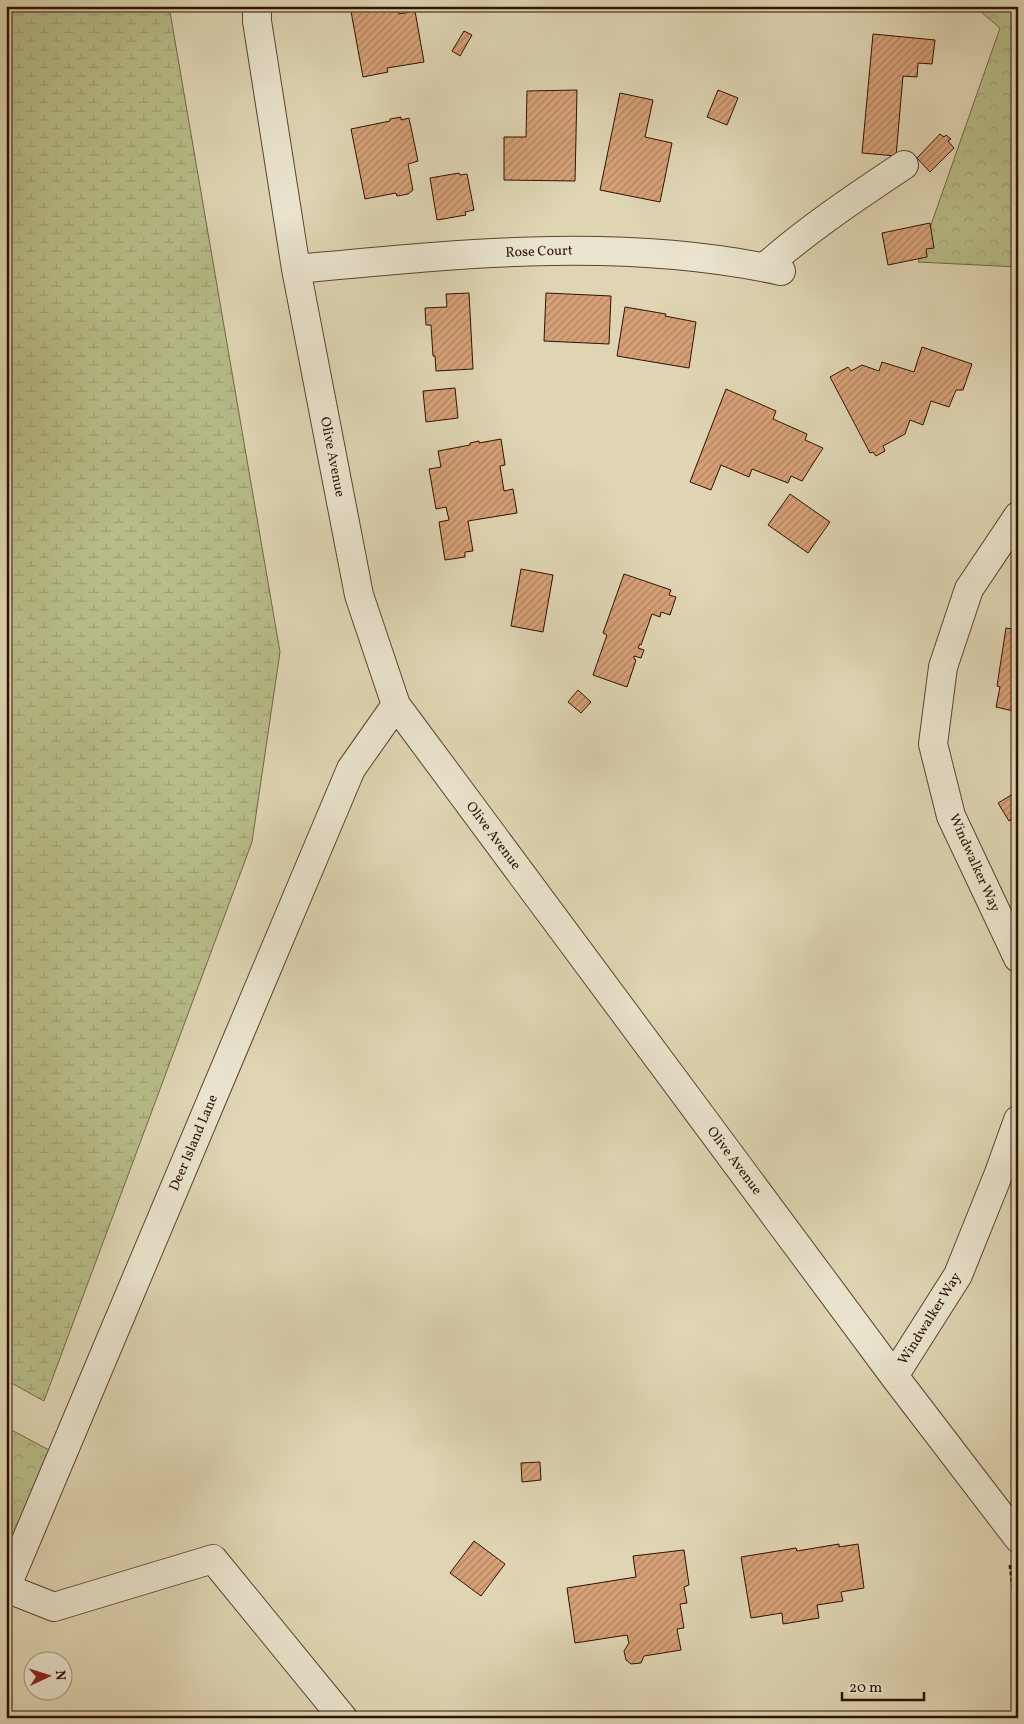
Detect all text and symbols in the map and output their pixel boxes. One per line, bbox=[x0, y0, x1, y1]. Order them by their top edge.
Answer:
street label: Rose Court bbox=[505, 241, 573, 263]
street label: Olive Avenue bbox=[315, 415, 349, 499]
street label: Olive Avenue bbox=[461, 798, 525, 874]
street label: Windwalker Way bbox=[944, 811, 1004, 915]
street label: Deer Island Lane bbox=[165, 1091, 223, 1194]
street label: Olive Avenue bbox=[702, 1123, 766, 1199]
street label: Windwalker Way bbox=[894, 1269, 966, 1369]
north arrow bbox=[22, 1652, 72, 1702]
text: N bbox=[50, 1669, 69, 1681]
scale bar bbox=[842, 1669, 924, 1701]
text: 20 m bbox=[849, 1678, 882, 1699]

